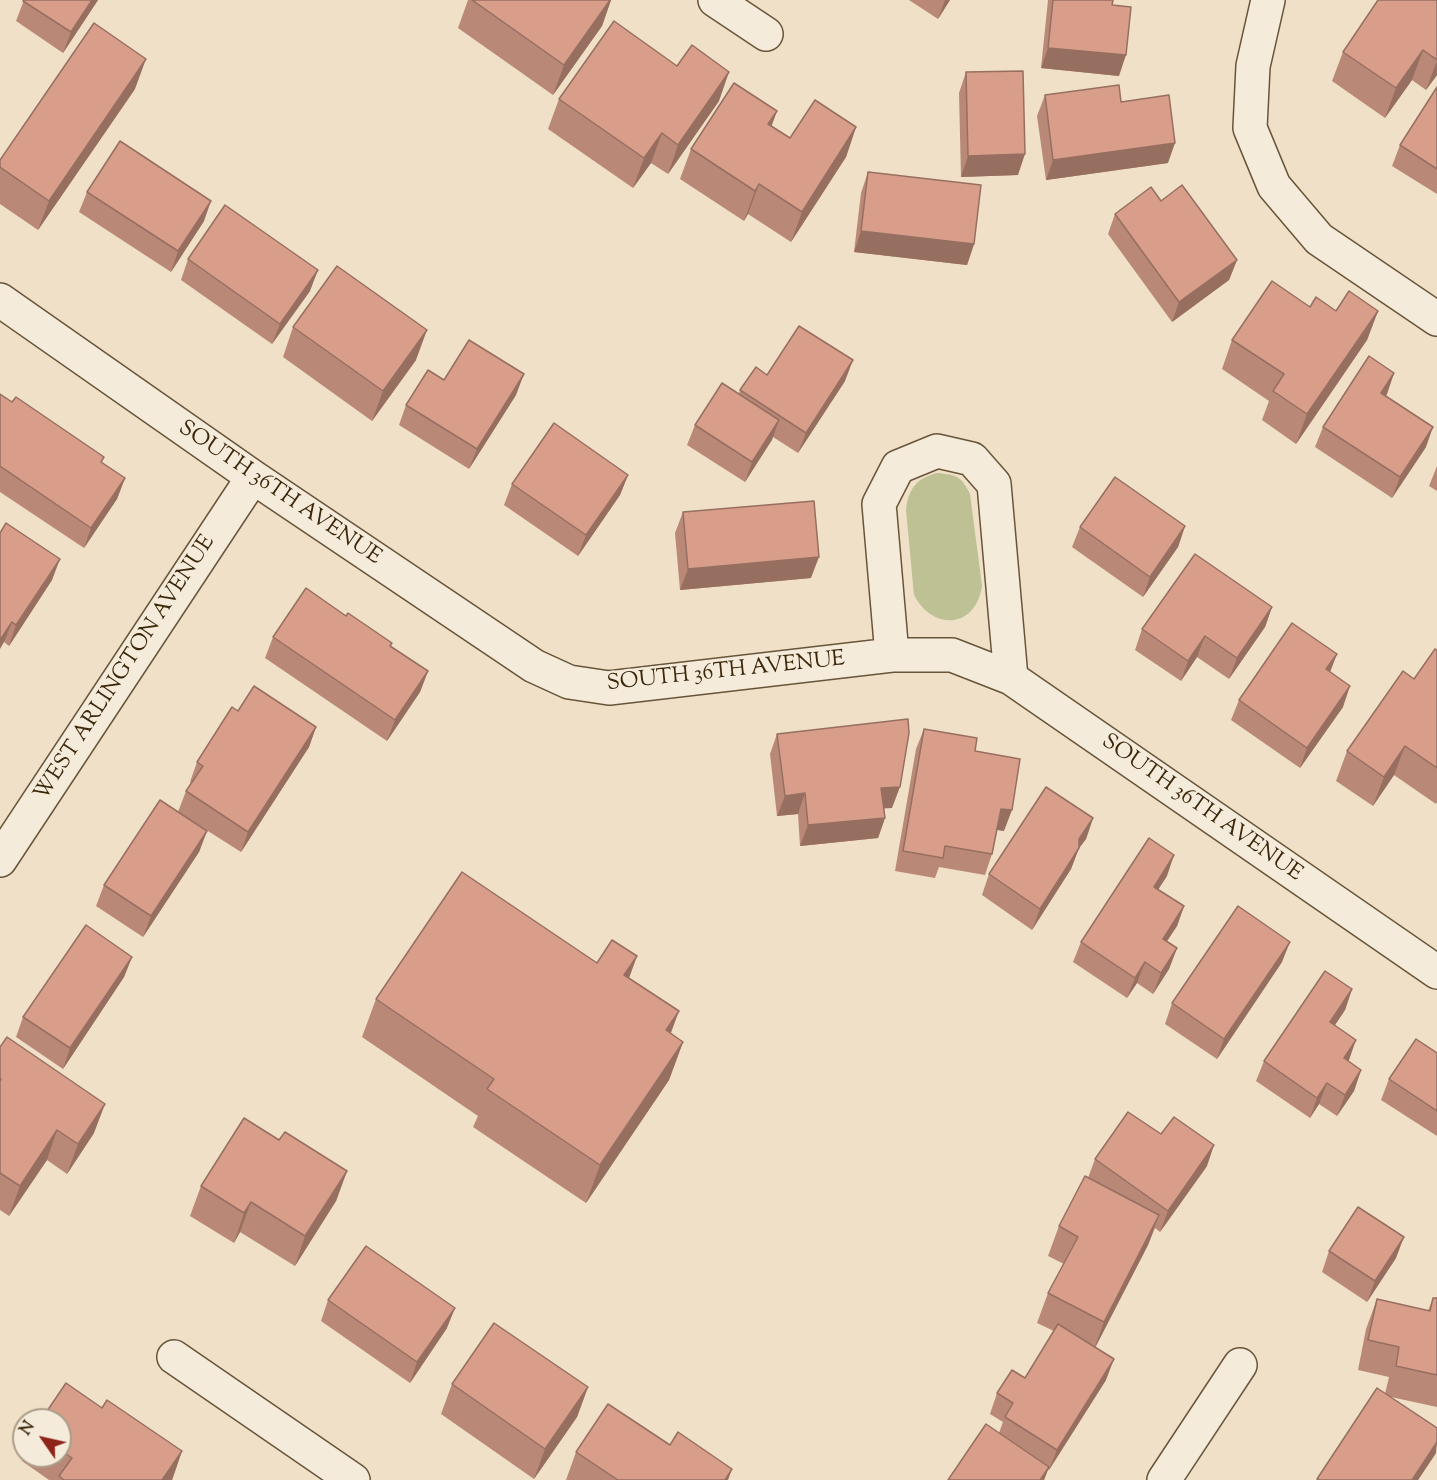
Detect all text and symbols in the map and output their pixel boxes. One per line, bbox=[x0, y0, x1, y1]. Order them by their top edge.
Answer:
street label: SOUTH 36TH AVENUE bbox=[172, 416, 386, 572]
street label: WEST ARLINGTON AVENUE bbox=[30, 531, 222, 807]
street label: SOUTH 36TH AVENUE bbox=[606, 647, 846, 699]
street label: SOUTH 36TH AVENUE bbox=[1095, 730, 1307, 888]
north arrow bbox=[12, 1408, 72, 1468]
text: N bbox=[15, 1417, 41, 1441]

